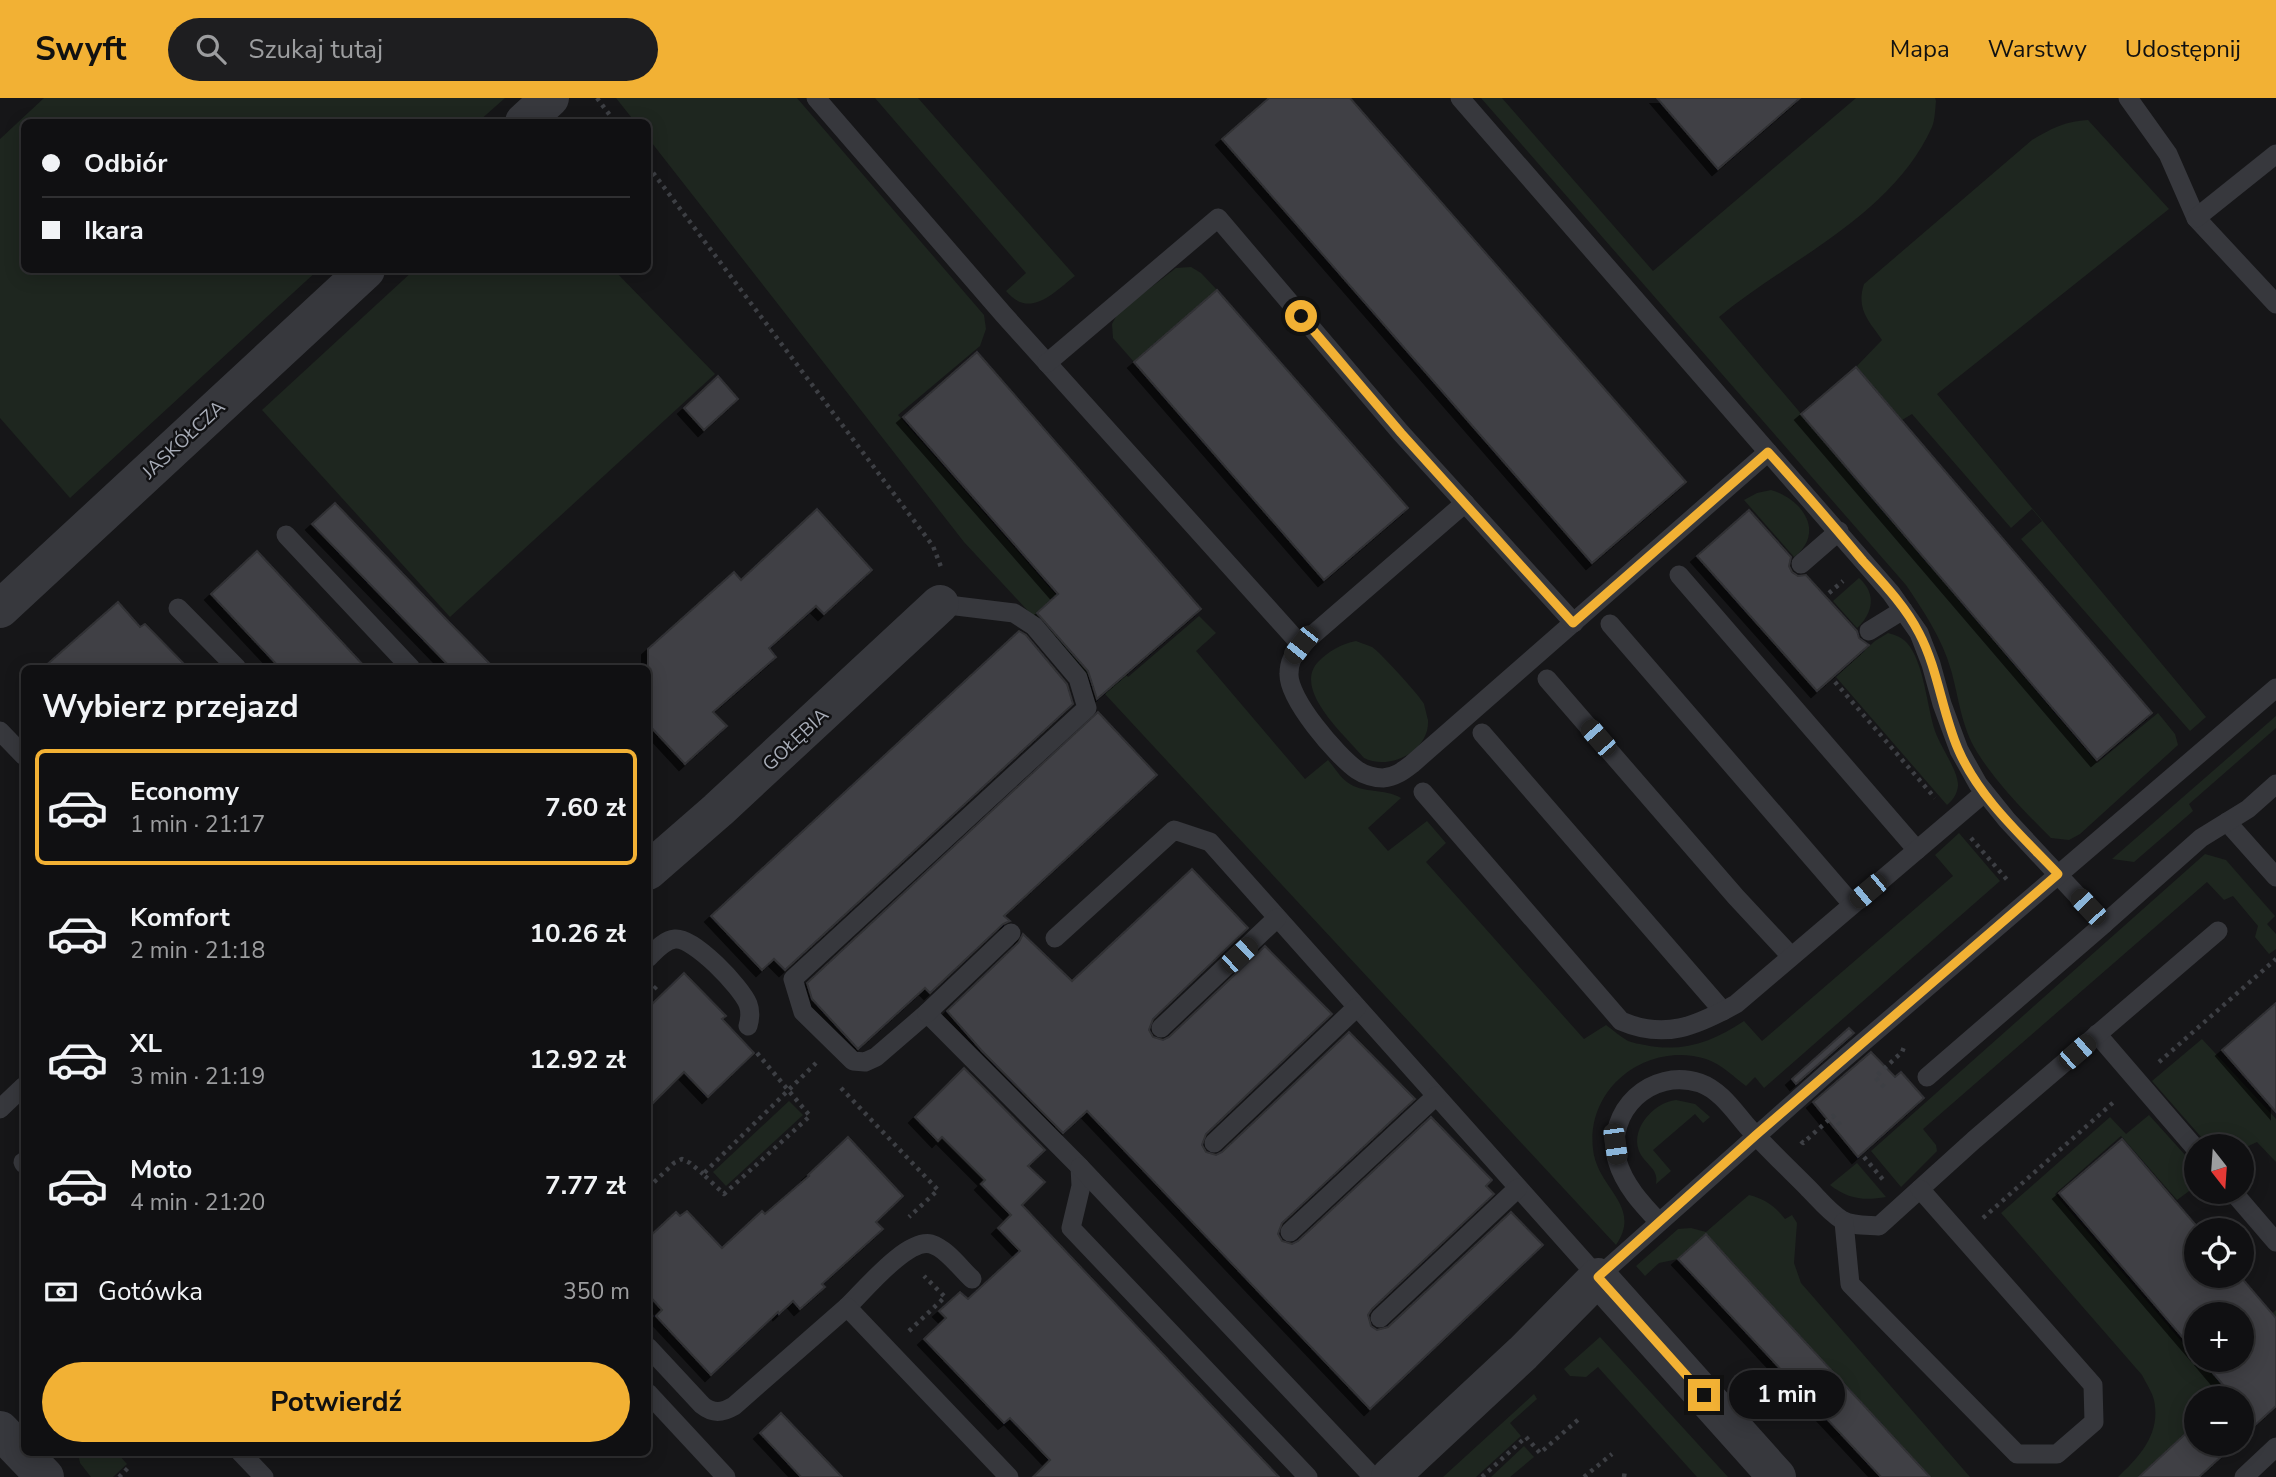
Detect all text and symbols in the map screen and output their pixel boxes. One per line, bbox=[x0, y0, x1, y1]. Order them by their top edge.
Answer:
search box bbox=[168, 18, 658, 81]
text: Swyft bbox=[35, 27, 126, 72]
icon: search bbox=[192, 30, 230, 68]
text: Szukaj tutaj bbox=[248, 32, 383, 67]
text: Mapa bbox=[1890, 33, 1950, 65]
text: Warstwy bbox=[1988, 33, 2087, 65]
text: Udostępnij bbox=[2125, 33, 2241, 65]
text: Odbiór bbox=[84, 146, 167, 181]
text: Ikara bbox=[84, 213, 144, 248]
route start bbox=[1285, 300, 1317, 332]
street label: JASKÓŁCZA bbox=[136, 394, 231, 486]
car bbox=[1280, 622, 1323, 668]
text: Wybierz przejazd bbox=[42, 685, 299, 728]
street label: GOŁĘBIA bbox=[757, 702, 834, 777]
car bbox=[1577, 715, 1620, 761]
text: Economy bbox=[130, 774, 239, 809]
icon: car bbox=[46, 776, 109, 839]
text: 7.60 zł bbox=[545, 790, 626, 825]
text: 1 min · 21:17 bbox=[130, 809, 265, 840]
car bbox=[1846, 869, 1891, 913]
car bbox=[2066, 884, 2111, 930]
text: Komfort bbox=[130, 900, 230, 935]
icon: car bbox=[46, 902, 109, 965]
text: 10.26 zł bbox=[530, 916, 626, 951]
car bbox=[1217, 933, 1262, 977]
text: 2 min · 21:18 bbox=[130, 935, 265, 966]
text: XL bbox=[130, 1026, 162, 1061]
icon: car bbox=[46, 1028, 109, 1091]
car bbox=[2055, 1030, 2100, 1074]
text: 12.92 zł bbox=[530, 1042, 626, 1077]
text: 3 min · 21:19 bbox=[130, 1061, 265, 1092]
car bbox=[1602, 1122, 1629, 1166]
north arrow bbox=[2184, 1134, 2254, 1204]
map controls bbox=[2184, 1134, 2254, 1456]
text: Moto bbox=[130, 1152, 192, 1187]
icon: car bbox=[46, 1154, 109, 1217]
text: 7.77 zł bbox=[545, 1168, 626, 1203]
text: 4 min · 21:20 bbox=[130, 1187, 265, 1218]
button: locate bbox=[2184, 1218, 2254, 1288]
icon: cash bbox=[42, 1273, 80, 1311]
text: Gotówka bbox=[98, 1274, 203, 1309]
text: 350 m bbox=[563, 1276, 630, 1307]
button: + bbox=[2184, 1302, 2254, 1372]
button: Potwierdź bbox=[42, 1362, 630, 1442]
callout: 1 min bbox=[1728, 1370, 1844, 1420]
route end bbox=[1688, 1379, 1720, 1411]
text: 1 min bbox=[1757, 1379, 1817, 1410]
button: − bbox=[2184, 1386, 2254, 1456]

